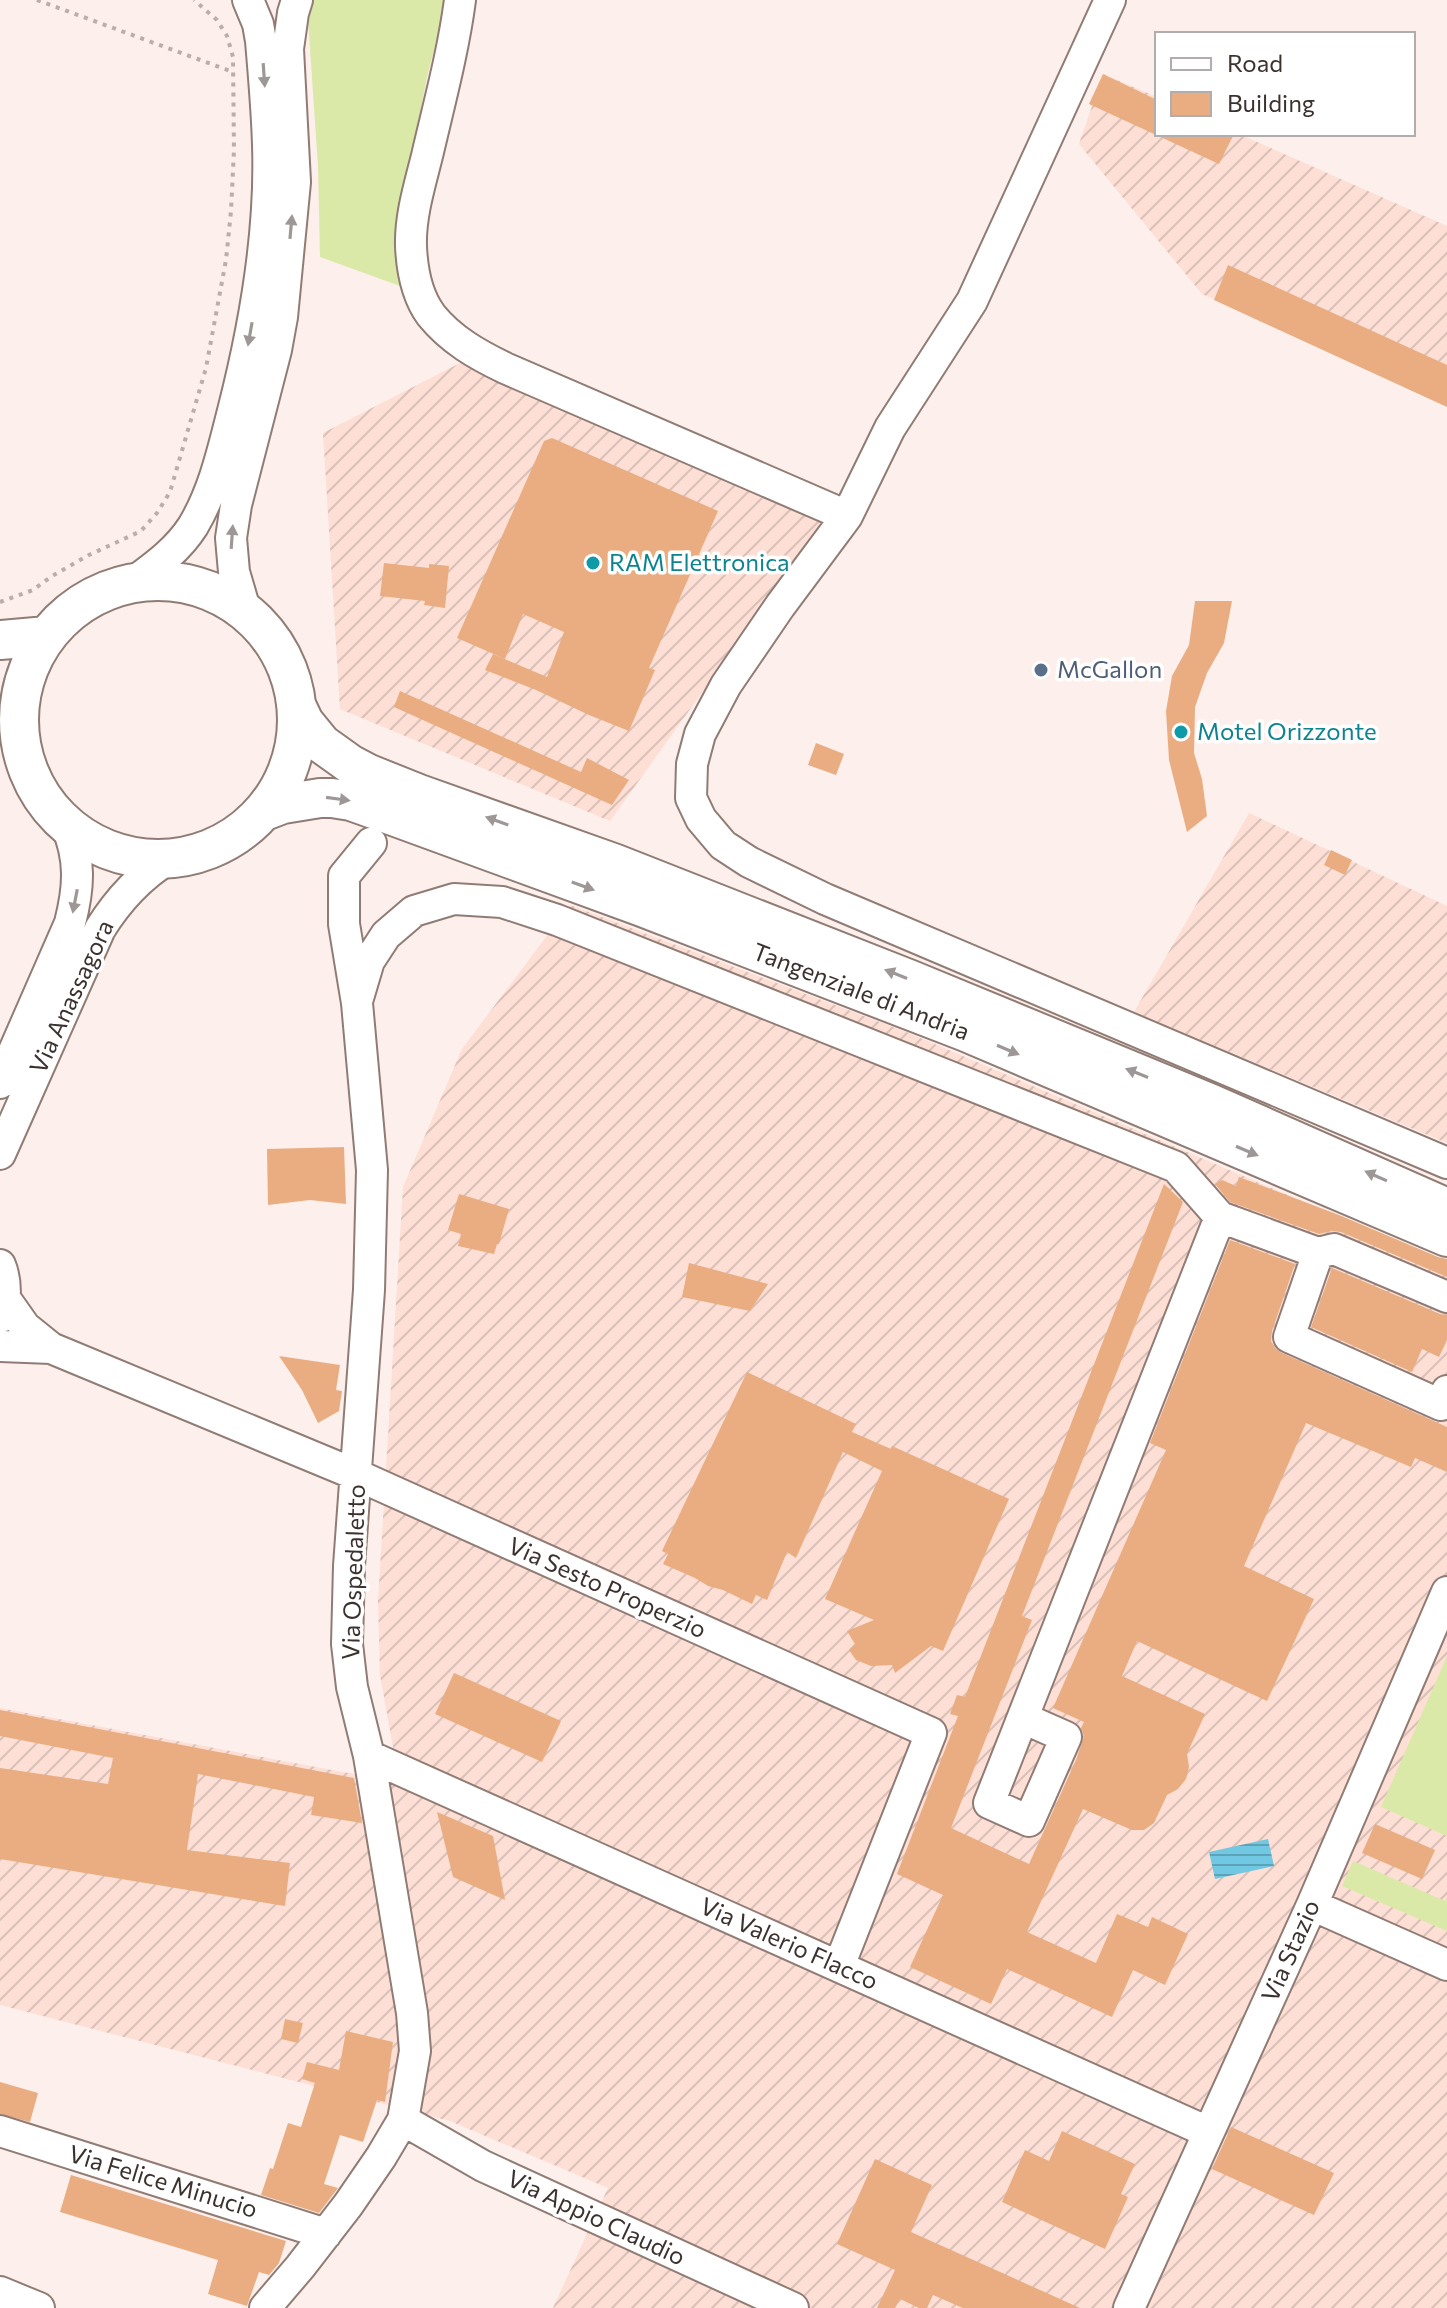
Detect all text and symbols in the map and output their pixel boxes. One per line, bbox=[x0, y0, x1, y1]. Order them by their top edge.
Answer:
legend bbox=[1155, 32, 1415, 136]
text: Road bbox=[1227, 48, 1283, 77]
one-way arrow bbox=[258, 63, 271, 88]
text: Building bbox=[1227, 88, 1315, 117]
one-way arrow bbox=[285, 214, 298, 239]
one-way arrow bbox=[243, 322, 255, 347]
one-way arrow bbox=[226, 524, 239, 549]
place label: RAM Elettronica bbox=[609, 547, 790, 576]
marker: RAM Elettronica bbox=[584, 554, 602, 572]
place label: McGallon bbox=[1057, 654, 1162, 683]
marker: McGallon bbox=[1032, 661, 1050, 679]
place label: Motel Orizzonte bbox=[1197, 716, 1377, 745]
marker: Motel Orizzonte bbox=[1172, 723, 1190, 741]
one-way arrow bbox=[326, 793, 351, 806]
one-way arrow bbox=[485, 815, 509, 827]
one-way arrow bbox=[571, 880, 595, 892]
one-way arrow bbox=[69, 888, 81, 913]
street label: Via Anassagora bbox=[22, 915, 119, 1078]
street label: Tangenziale di Andria bbox=[749, 936, 974, 1045]
one-way arrow bbox=[884, 967, 908, 980]
one-way arrow bbox=[996, 1043, 1020, 1056]
one-way arrow bbox=[1125, 1066, 1149, 1079]
one-way arrow bbox=[1236, 1145, 1259, 1158]
one-way arrow bbox=[1364, 1169, 1387, 1183]
street label: Via Ospedaletto bbox=[335, 1483, 370, 1660]
street label: Via Sesto Properzio bbox=[504, 1530, 711, 1643]
street label: Via Valerio Flacco bbox=[696, 1890, 883, 1995]
street label: Via Stazio bbox=[1254, 1895, 1325, 2006]
street label: Via Felice Minucio bbox=[66, 2138, 261, 2223]
street label: Via Appio Claudio bbox=[503, 2163, 690, 2271]

